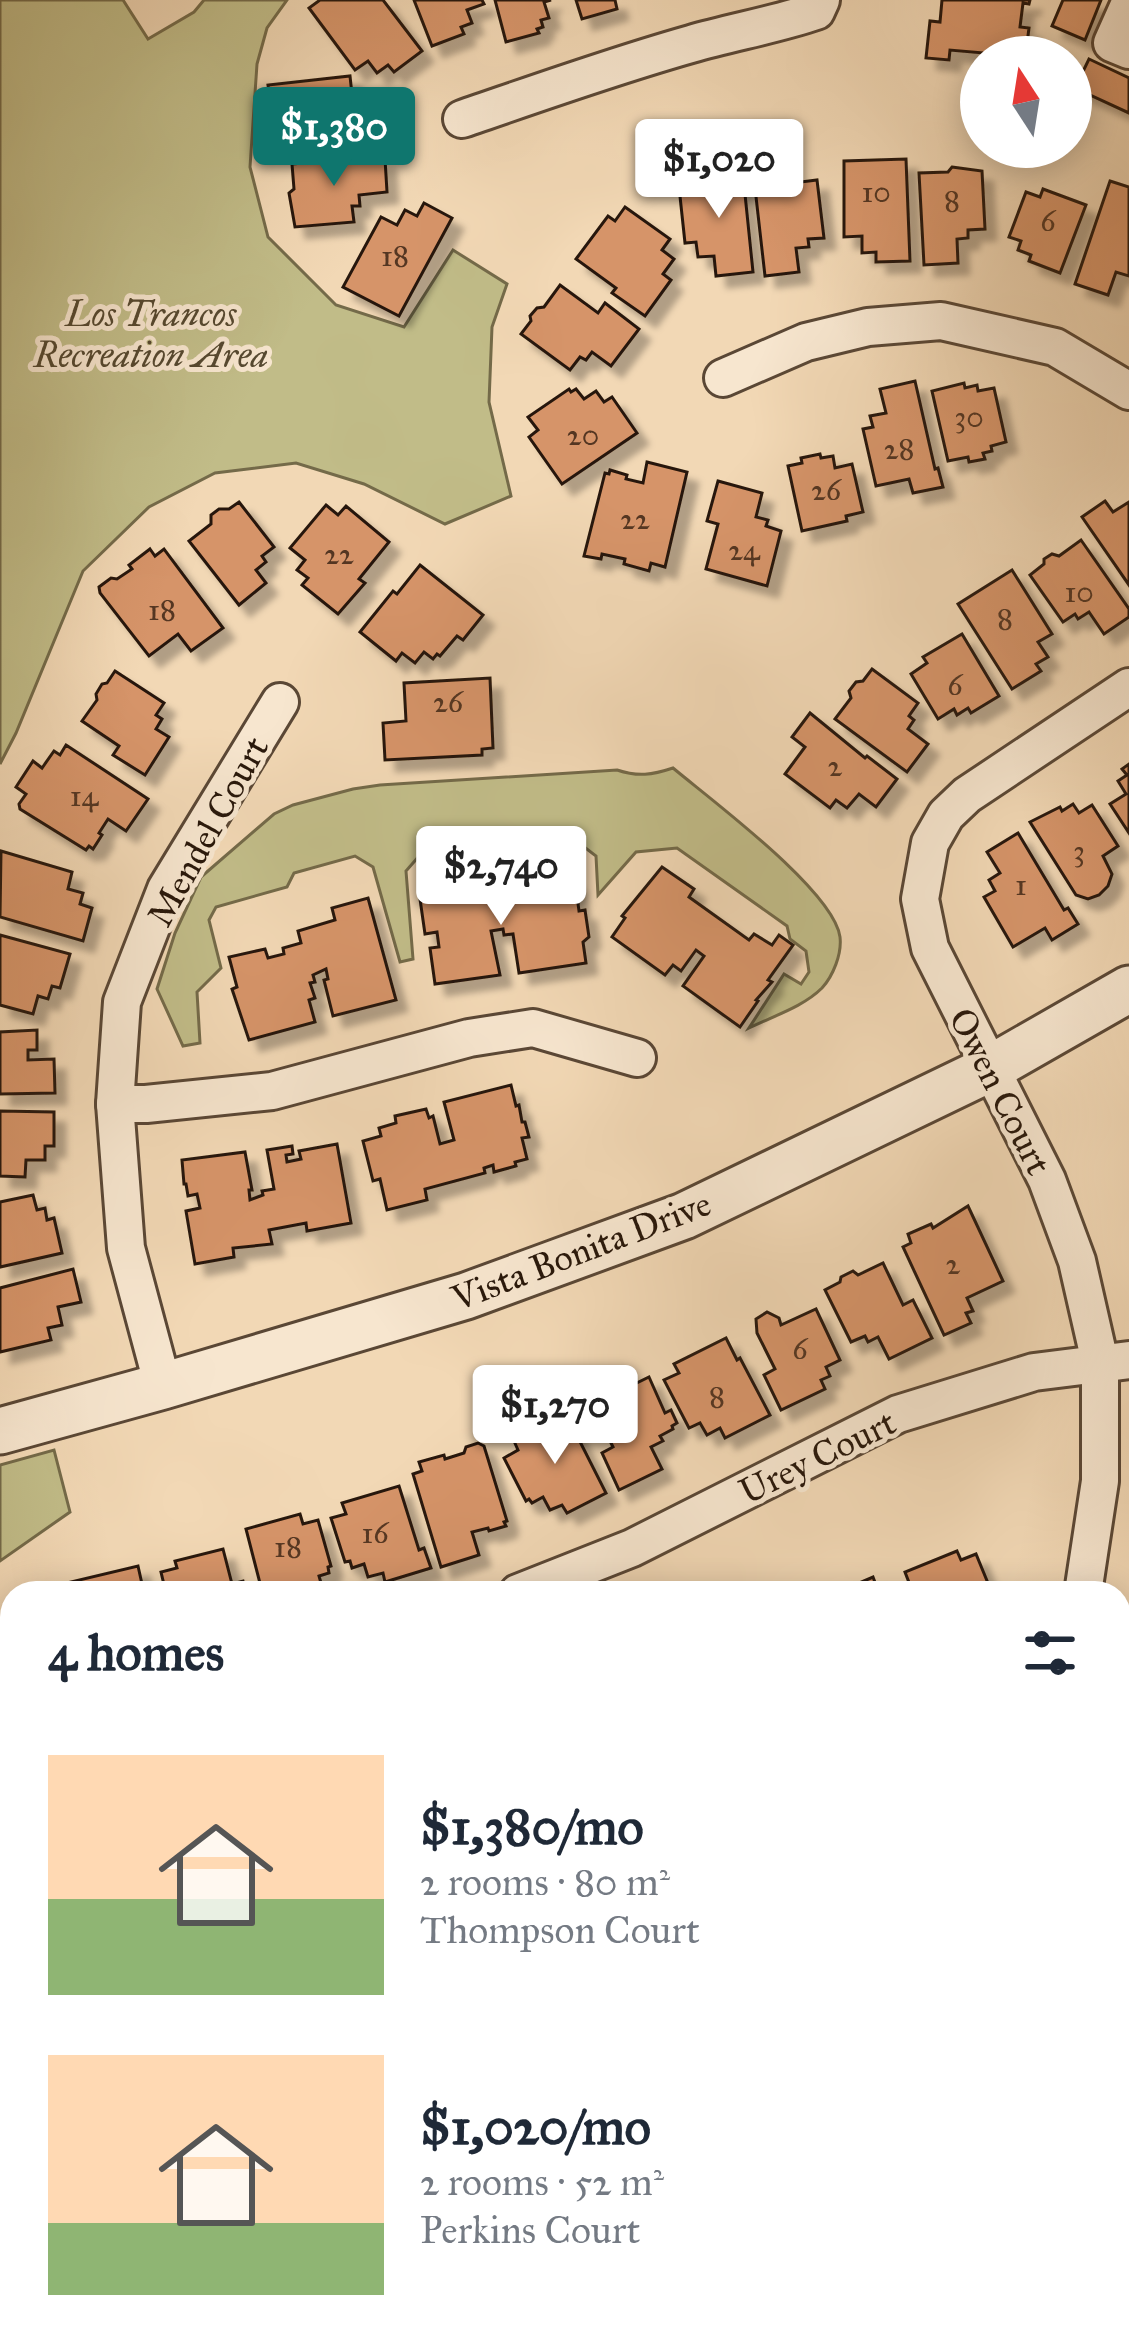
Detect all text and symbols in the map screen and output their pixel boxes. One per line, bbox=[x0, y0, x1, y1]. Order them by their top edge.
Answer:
north arrow bbox=[960, 36, 1092, 168]
map controls bbox=[960, 36, 1092, 168]
pin: $1,380 bbox=[236, 87, 432, 189]
text: $1,380 bbox=[280, 102, 388, 150]
pin: $1,020 bbox=[621, 119, 817, 221]
text: $1,020 bbox=[662, 134, 776, 182]
house number: 10 bbox=[861, 174, 891, 210]
house number: 8 bbox=[944, 183, 960, 219]
house number: 6 bbox=[1040, 203, 1057, 239]
house number: 18 bbox=[381, 238, 409, 274]
park label: Los Trancos Recreation Area bbox=[32, 292, 268, 377]
house number: 30 bbox=[954, 399, 984, 435]
house number: 20 bbox=[567, 417, 599, 453]
house number: 28 bbox=[884, 431, 914, 467]
house number: 26 bbox=[811, 472, 843, 508]
house number: 22 bbox=[620, 501, 650, 537]
house number: 24 bbox=[728, 532, 761, 568]
house number: 22 bbox=[324, 536, 354, 572]
house number: 10 bbox=[1064, 574, 1094, 610]
house number: 18 bbox=[148, 592, 176, 628]
house number: 8 bbox=[997, 601, 1013, 637]
house number: 6 bbox=[947, 667, 964, 703]
house number: 26 bbox=[433, 684, 465, 720]
street label: Mendel Court bbox=[138, 729, 278, 934]
house number: 2 bbox=[828, 748, 843, 784]
house number: 14 bbox=[70, 778, 100, 814]
pin: $2,740 bbox=[403, 826, 599, 928]
house number: 3 bbox=[1073, 833, 1085, 869]
text: $2,740 bbox=[443, 841, 559, 889]
house number: 1 bbox=[1015, 867, 1027, 903]
street label: Owen Court bbox=[939, 1001, 1061, 1182]
street label: Vista Bonita Drive bbox=[445, 1181, 717, 1321]
house number: 2 bbox=[946, 1246, 961, 1282]
house number: 6 bbox=[792, 1331, 809, 1367]
pin: $1,270 bbox=[457, 1365, 653, 1467]
house number: 8 bbox=[709, 1379, 725, 1415]
text: $1,270 bbox=[500, 1380, 610, 1428]
street label: Urey Court bbox=[732, 1400, 903, 1514]
house number: 16 bbox=[361, 1515, 390, 1551]
house number: 18 bbox=[274, 1529, 302, 1565]
icon: filters bbox=[1017, 1620, 1083, 1686]
text: 4 homes bbox=[48, 1622, 224, 1684]
text: $1,380/mo bbox=[420, 1796, 644, 1858]
icon: home bbox=[144, 1803, 288, 1947]
text: 2 rooms · 80 m² bbox=[420, 1858, 670, 1906]
text: Thompson Court bbox=[420, 1906, 700, 1954]
text: $1,020/mo bbox=[420, 2096, 651, 2158]
icon: home bbox=[144, 2103, 288, 2247]
text: 2 rooms · 52 m² bbox=[420, 2158, 664, 2206]
text: Perkins Court bbox=[420, 2206, 640, 2254]

